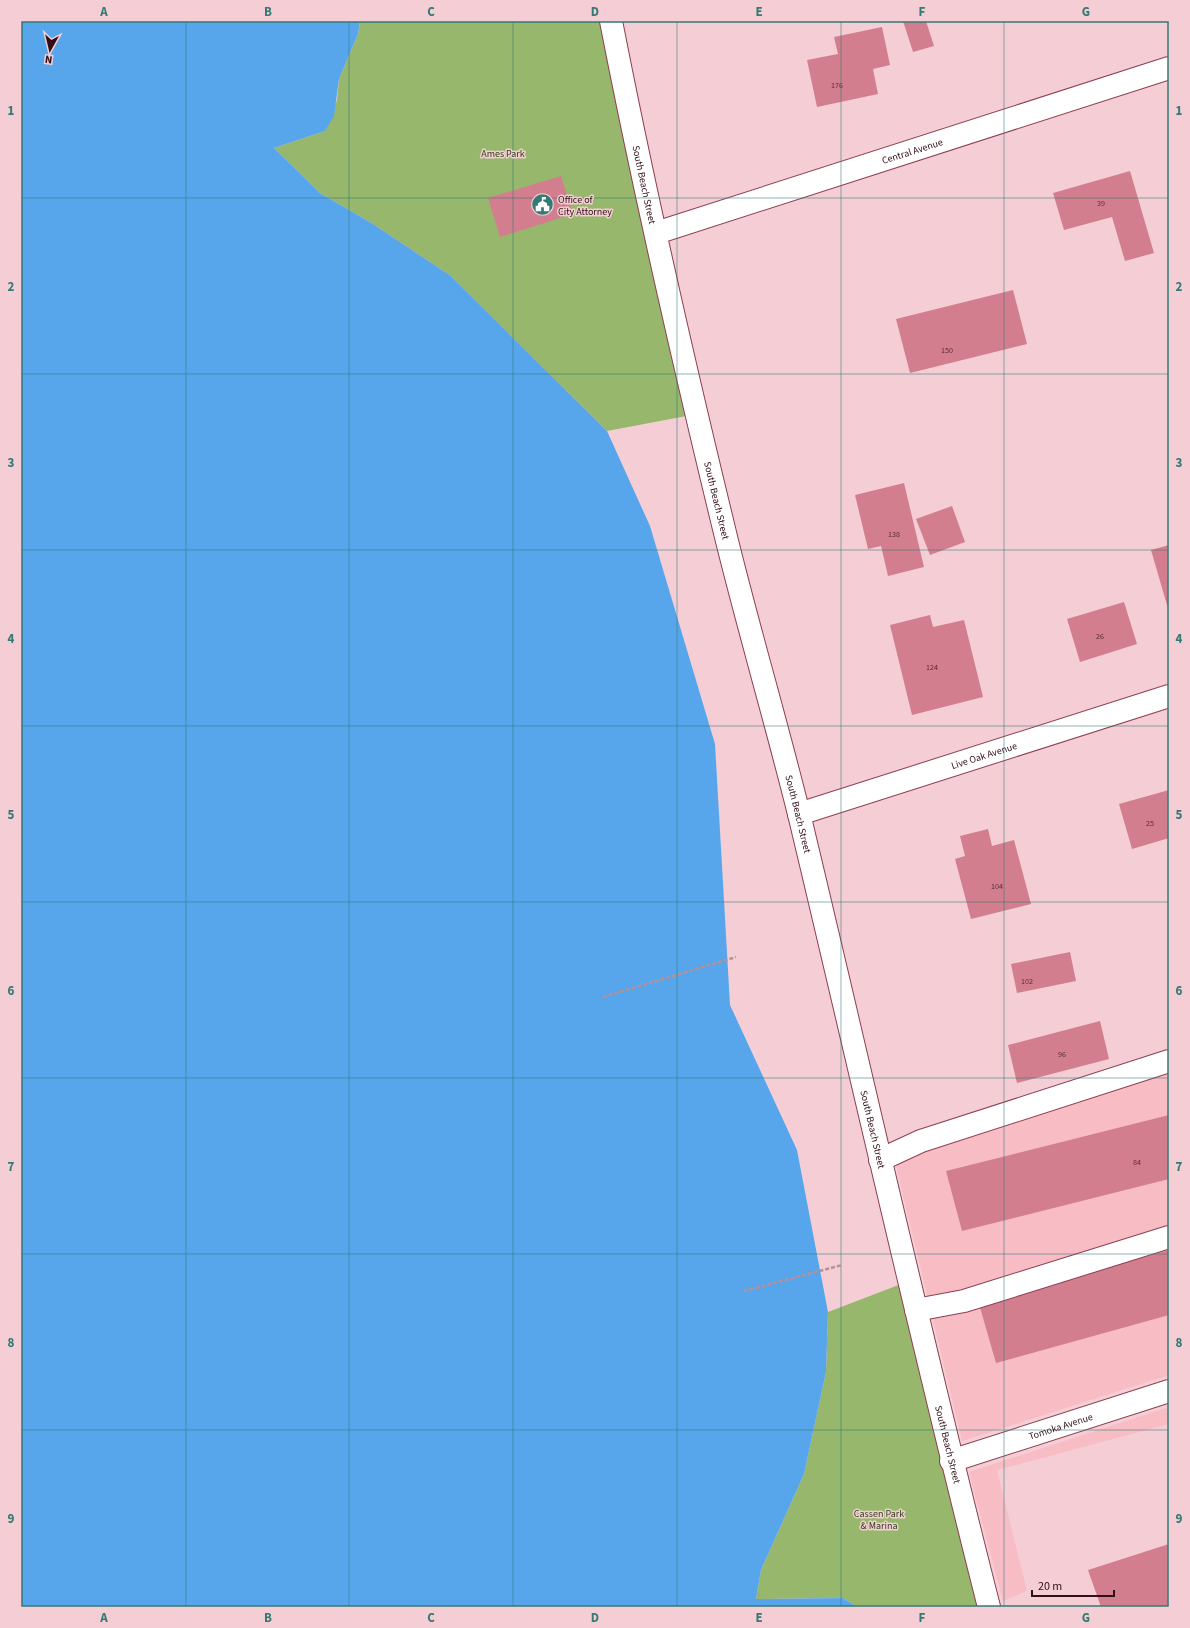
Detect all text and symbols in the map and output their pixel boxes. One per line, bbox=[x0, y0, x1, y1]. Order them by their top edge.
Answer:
text: A bbox=[99, 3, 108, 21]
text: B bbox=[264, 3, 272, 21]
text: C bbox=[427, 3, 435, 21]
text: D bbox=[591, 3, 599, 21]
text: E bbox=[755, 3, 763, 21]
text: F bbox=[919, 3, 926, 21]
text: G bbox=[1082, 3, 1090, 21]
north arrow bbox=[30, 30, 70, 70]
text: N bbox=[44, 51, 53, 67]
house number: 176 bbox=[831, 80, 843, 91]
text: 1 bbox=[8, 102, 15, 120]
text: 1 bbox=[1176, 102, 1183, 120]
street label: Central Avenue bbox=[880, 135, 945, 168]
street label: South Beach Street bbox=[628, 144, 659, 226]
park label: Ames Park bbox=[481, 147, 525, 161]
public building icon: Office of City Attorney bbox=[529, 192, 555, 218]
place label: Office of City Attorney bbox=[558, 193, 612, 219]
house number: 39 bbox=[1097, 198, 1105, 209]
text: 2 bbox=[8, 278, 15, 296]
text: 2 bbox=[1176, 278, 1183, 296]
house number: 150 bbox=[941, 345, 953, 356]
text: 3 bbox=[8, 454, 15, 472]
text: 3 bbox=[1176, 454, 1183, 472]
street label: South Beach Street bbox=[700, 460, 733, 542]
house number: 138 bbox=[888, 529, 900, 540]
text: 4 bbox=[8, 630, 15, 648]
text: 4 bbox=[1176, 630, 1183, 648]
house number: 26 bbox=[1096, 631, 1104, 642]
house number: 124 bbox=[926, 662, 938, 673]
street label: Live Oak Avenue bbox=[949, 739, 1019, 773]
street label: South Beach Street bbox=[781, 774, 814, 855]
text: 5 bbox=[8, 806, 15, 824]
text: 5 bbox=[1176, 806, 1183, 824]
house number: 25 bbox=[1146, 818, 1154, 829]
house number: 104 bbox=[991, 881, 1003, 892]
house number: 102 bbox=[1021, 976, 1033, 987]
text: 6 bbox=[8, 982, 15, 1000]
text: 6 bbox=[1176, 982, 1183, 1000]
house number: 96 bbox=[1058, 1049, 1066, 1060]
street label: South Beach Street bbox=[856, 1089, 888, 1171]
house number: 84 bbox=[1133, 1157, 1141, 1168]
text: 7 bbox=[8, 1158, 15, 1176]
text: 7 bbox=[1176, 1158, 1183, 1176]
text: 8 bbox=[8, 1334, 15, 1352]
text: 8 bbox=[1176, 1334, 1183, 1352]
street label: South Beach Street bbox=[931, 1404, 964, 1486]
street label: Tomoka Avenue bbox=[1027, 1410, 1095, 1444]
park label: Cassen Park & Marina bbox=[854, 1507, 904, 1533]
text: 9 bbox=[8, 1510, 15, 1528]
text: 9 bbox=[1176, 1510, 1183, 1528]
scale bar bbox=[1032, 1572, 1114, 1598]
text: 20 m bbox=[1038, 1578, 1062, 1595]
text: A bbox=[99, 1609, 108, 1627]
text: B bbox=[264, 1609, 272, 1627]
text: C bbox=[427, 1609, 435, 1627]
text: D bbox=[591, 1609, 599, 1627]
text: E bbox=[755, 1609, 763, 1627]
text: F bbox=[919, 1609, 926, 1627]
text: G bbox=[1082, 1609, 1090, 1627]

